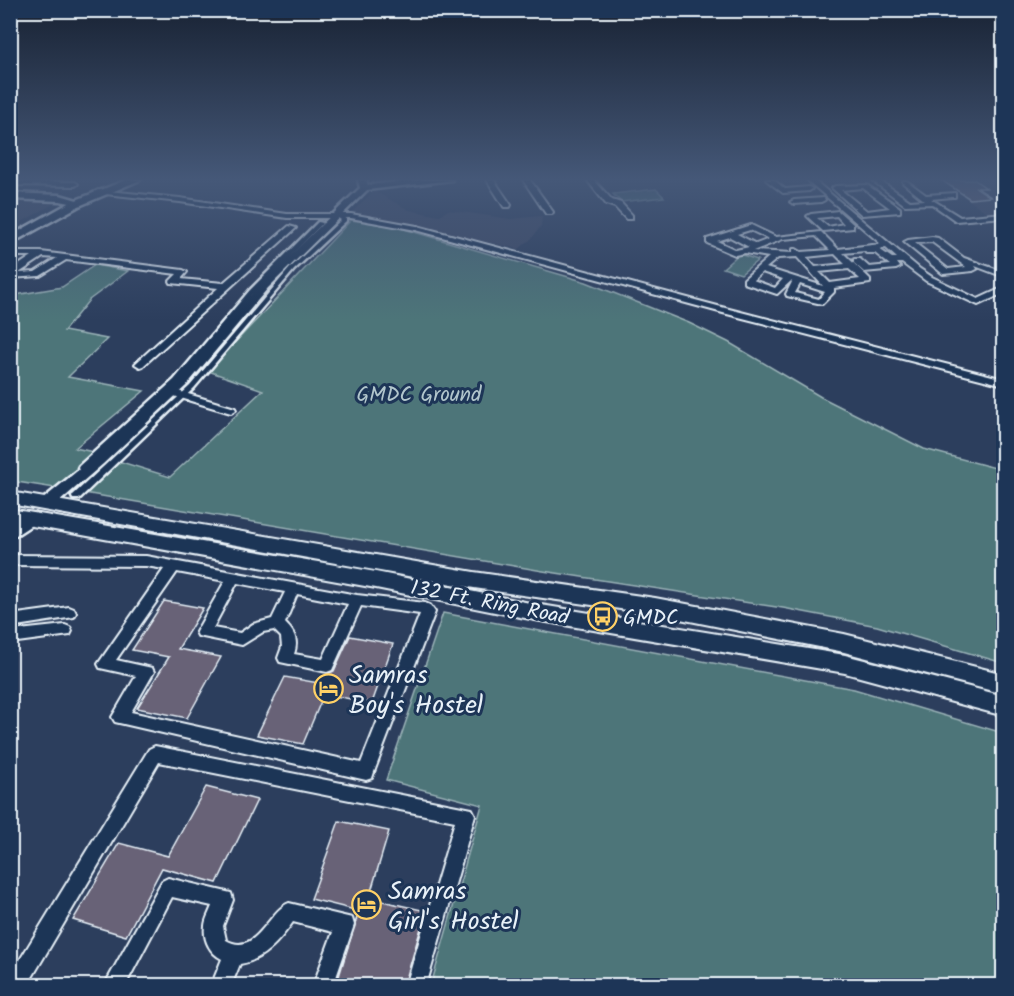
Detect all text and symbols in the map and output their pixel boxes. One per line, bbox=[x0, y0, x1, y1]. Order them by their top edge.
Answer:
park label: GMDC Ground bbox=[356, 379, 482, 412]
street label: 132 Ft. Ring Road bbox=[408, 572, 572, 635]
bus stop icon: GMDC bbox=[586, 601, 618, 633]
place label: GMDC bbox=[623, 602, 679, 635]
place label: Samras Boy's Hostel bbox=[349, 655, 483, 727]
hotel icon: Samras Boy's Hostel bbox=[312, 673, 344, 705]
place label: Samras Girl's Hostel bbox=[388, 871, 519, 943]
hotel icon: Samras Girl's Hostel bbox=[351, 889, 383, 921]

